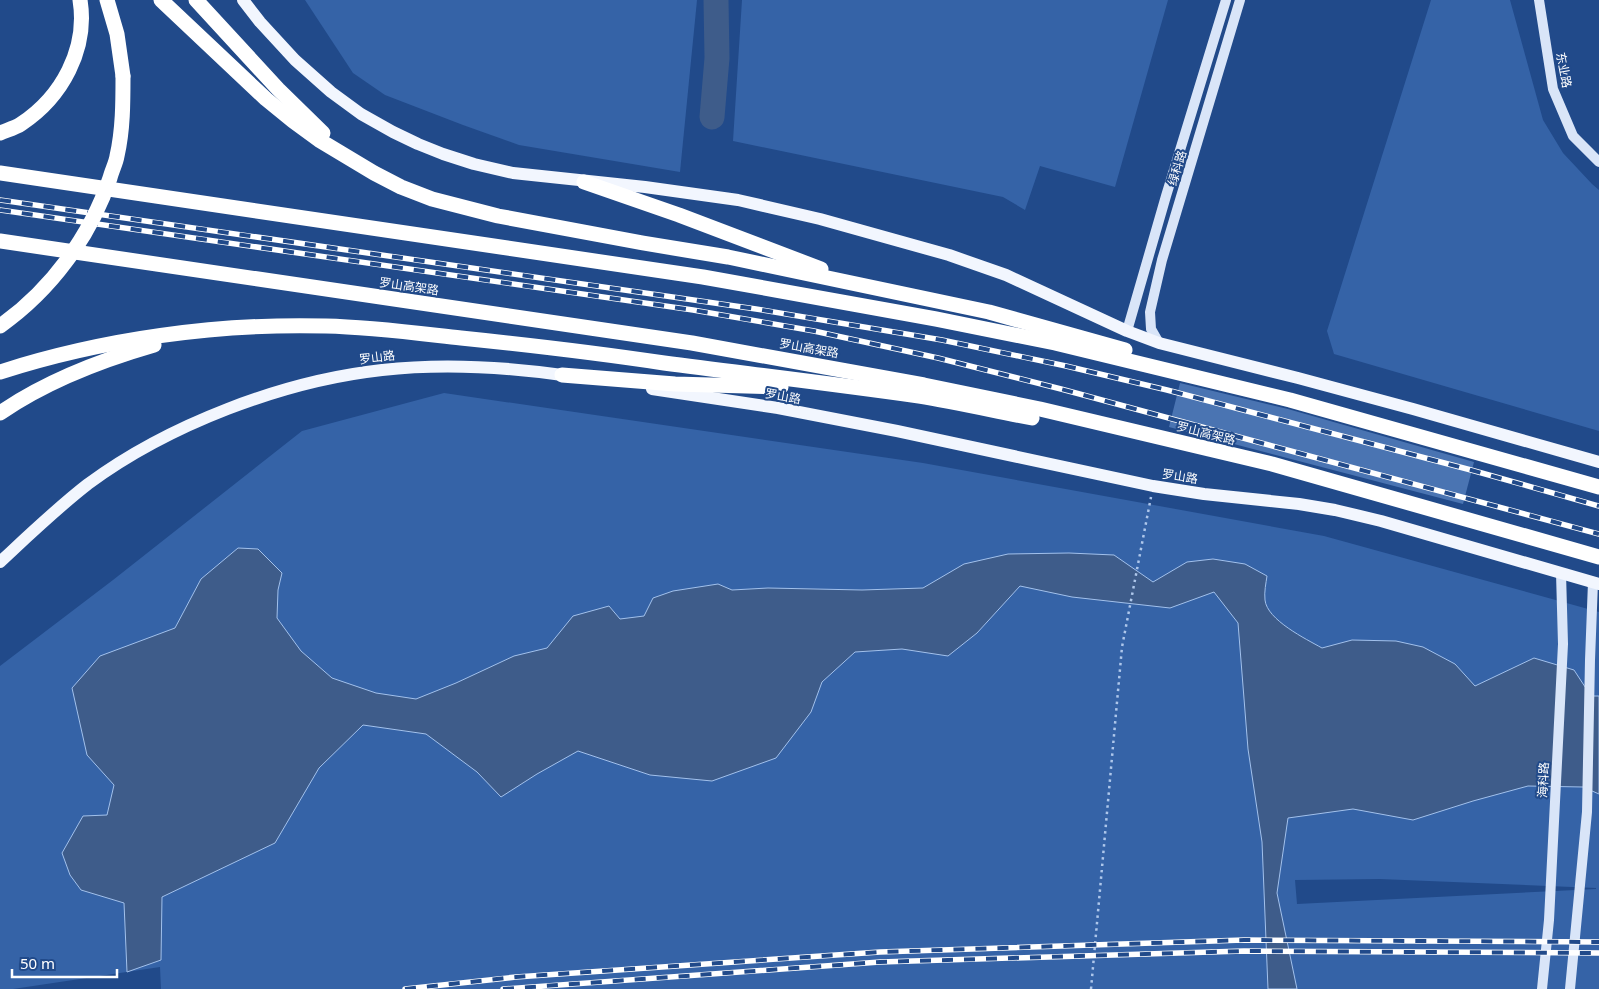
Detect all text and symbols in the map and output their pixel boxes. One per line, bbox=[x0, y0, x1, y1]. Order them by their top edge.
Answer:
street label: 东业路 bbox=[1552, 51, 1576, 89]
street label: 绿科路 bbox=[1164, 148, 1190, 188]
street label: 罗山高架路 bbox=[378, 273, 440, 299]
street label: 罗山高架路 bbox=[778, 334, 840, 362]
street label: 罗山路 bbox=[358, 346, 396, 368]
street label: 罗山路 bbox=[764, 385, 802, 407]
street label: 罗山高架路 bbox=[1175, 417, 1237, 449]
street label: 罗山路 bbox=[1161, 465, 1199, 487]
street label: 海科路 bbox=[1534, 762, 1552, 798]
scale bar bbox=[12, 946, 118, 978]
text: 50 m bbox=[20, 953, 55, 973]

